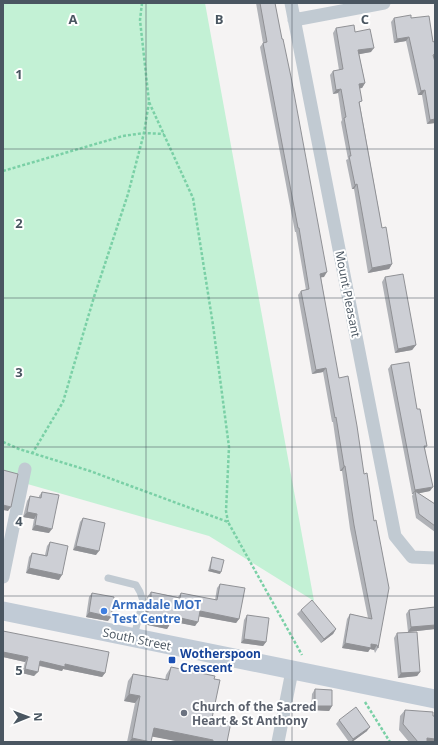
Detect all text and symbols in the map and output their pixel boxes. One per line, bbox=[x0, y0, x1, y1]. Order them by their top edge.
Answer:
text: A bbox=[69, 10, 78, 28]
text: B bbox=[215, 10, 224, 28]
text: C bbox=[361, 10, 369, 28]
text: 1 bbox=[15, 65, 23, 83]
text: 2 bbox=[15, 214, 23, 232]
street label: Mount Pleasant bbox=[331, 249, 365, 339]
text: 3 bbox=[15, 363, 23, 381]
text: 4 bbox=[15, 512, 23, 530]
place label: Armadale MOT Test Centre bbox=[112, 596, 201, 627]
marker: Armadale MOT Test Centre bbox=[99, 606, 109, 616]
street label: South Street bbox=[101, 623, 173, 655]
place label: Wotherspoon Crescent bbox=[180, 645, 261, 676]
marker: Wotherspoon Crescent bbox=[167, 655, 177, 665]
text: 5 bbox=[15, 661, 23, 679]
north arrow bbox=[8, 697, 48, 737]
place label: Church of the Sacred Heart & St Anthony bbox=[192, 698, 317, 729]
marker: Church of the Sacred Heart & St Anthony bbox=[179, 708, 189, 718]
text: N bbox=[31, 712, 46, 721]

